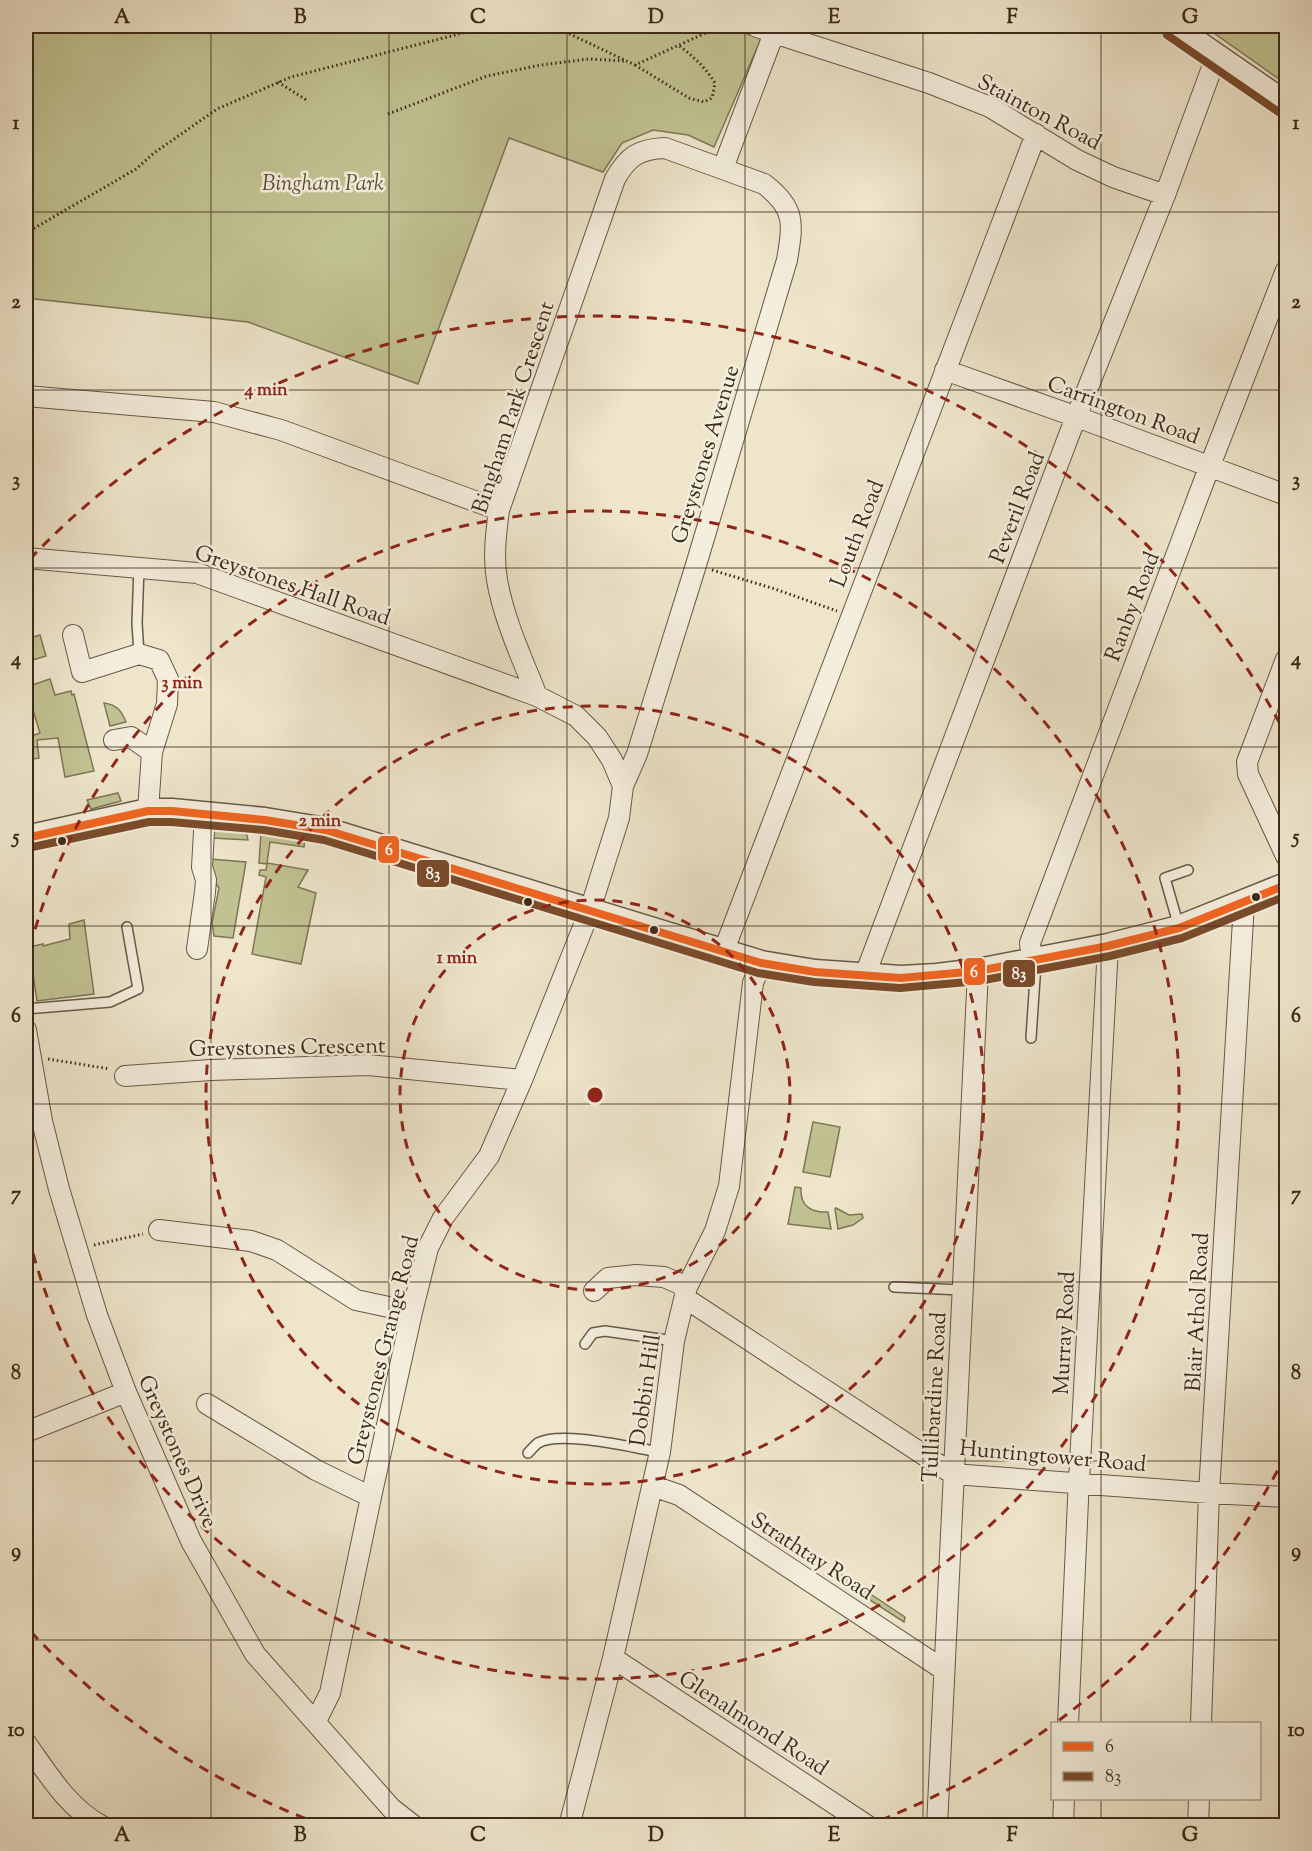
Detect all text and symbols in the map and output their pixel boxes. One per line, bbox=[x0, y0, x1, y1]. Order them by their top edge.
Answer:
text: A bbox=[114, 4, 131, 33]
text: B bbox=[294, 4, 307, 33]
text: C bbox=[470, 4, 486, 33]
text: D bbox=[648, 4, 664, 33]
text: E bbox=[828, 4, 841, 33]
text: F bbox=[1006, 4, 1018, 33]
text: G bbox=[1182, 4, 1199, 33]
street label: Stainton Road bbox=[971, 67, 1106, 160]
text: 1 bbox=[13, 110, 20, 139]
text: 1 bbox=[1293, 110, 1300, 139]
park label: Bingham Park bbox=[262, 169, 384, 201]
text: 2 bbox=[11, 289, 21, 318]
text: 2 bbox=[1291, 289, 1301, 318]
street label: Bingham Park Crescent bbox=[465, 297, 564, 518]
street label: Greystones Avenue bbox=[664, 362, 749, 548]
street label: Carrington Road bbox=[1042, 369, 1204, 454]
text: 4 min bbox=[243, 378, 288, 404]
street label: Peveril Road bbox=[983, 448, 1055, 569]
text: 3 bbox=[12, 467, 20, 496]
text: 3 bbox=[1292, 467, 1300, 496]
street label: Louth Road bbox=[824, 476, 894, 592]
street label: Greystones Hall Road bbox=[190, 538, 394, 635]
street label: Ranby Road bbox=[1098, 548, 1169, 667]
text: 4 bbox=[10, 646, 21, 675]
text: 4 bbox=[1290, 646, 1301, 675]
text: 3 min bbox=[161, 671, 203, 697]
text: 2 min bbox=[299, 809, 342, 835]
text: 5 bbox=[11, 824, 20, 853]
text: 5 bbox=[1291, 824, 1300, 853]
unlabelled marker bbox=[56, 835, 68, 847]
line badge: 6 bbox=[377, 835, 400, 864]
text: 6 bbox=[385, 840, 393, 863]
line badge: 83 bbox=[416, 859, 450, 888]
text: 83 bbox=[426, 864, 441, 887]
unlabelled marker bbox=[1250, 891, 1262, 903]
unlabelled marker bbox=[522, 896, 534, 908]
unlabelled marker bbox=[648, 924, 660, 936]
text: 1 min bbox=[437, 946, 478, 972]
line badge: 6 bbox=[963, 957, 986, 986]
line badge: 83 bbox=[1002, 959, 1036, 988]
text: 6 bbox=[970, 962, 978, 985]
text: 83 bbox=[1012, 964, 1027, 987]
text: 6 bbox=[11, 1003, 21, 1032]
text: 6 bbox=[1291, 1003, 1301, 1032]
street label: Greystones Crescent bbox=[188, 1031, 386, 1067]
centre of rings bbox=[585, 1085, 605, 1105]
text: 7 bbox=[11, 1181, 22, 1210]
text: 7 bbox=[1291, 1181, 1302, 1210]
street label: Greystones Grange Road bbox=[341, 1232, 429, 1469]
street label: Blair Athol Road bbox=[1179, 1232, 1219, 1392]
street label: Murray Road bbox=[1047, 1270, 1085, 1396]
street label: Tullibardine Road bbox=[916, 1311, 956, 1483]
street label: Dobbin Hill bbox=[623, 1332, 671, 1449]
text: 8 bbox=[11, 1360, 21, 1389]
text: 8 bbox=[1291, 1360, 1301, 1389]
street label: Greystones Drive bbox=[128, 1371, 224, 1534]
street label: Huntingtower Road bbox=[958, 1434, 1148, 1482]
street label: Strathtay Road bbox=[743, 1506, 879, 1609]
text: 9 bbox=[11, 1538, 21, 1567]
text: 9 bbox=[1291, 1538, 1301, 1567]
street label: Glenalmond Road bbox=[671, 1664, 834, 1785]
text: 10 bbox=[7, 1717, 25, 1746]
text: 10 bbox=[1287, 1717, 1305, 1746]
legend bbox=[1051, 1722, 1261, 1800]
text: 6 bbox=[1105, 1735, 1114, 1761]
text: 83 bbox=[1105, 1765, 1121, 1791]
text: A bbox=[114, 1822, 131, 1851]
text: B bbox=[294, 1822, 307, 1851]
text: C bbox=[470, 1822, 486, 1851]
text: D bbox=[648, 1822, 664, 1851]
text: E bbox=[828, 1822, 841, 1851]
text: F bbox=[1006, 1822, 1018, 1851]
text: G bbox=[1182, 1822, 1199, 1851]

